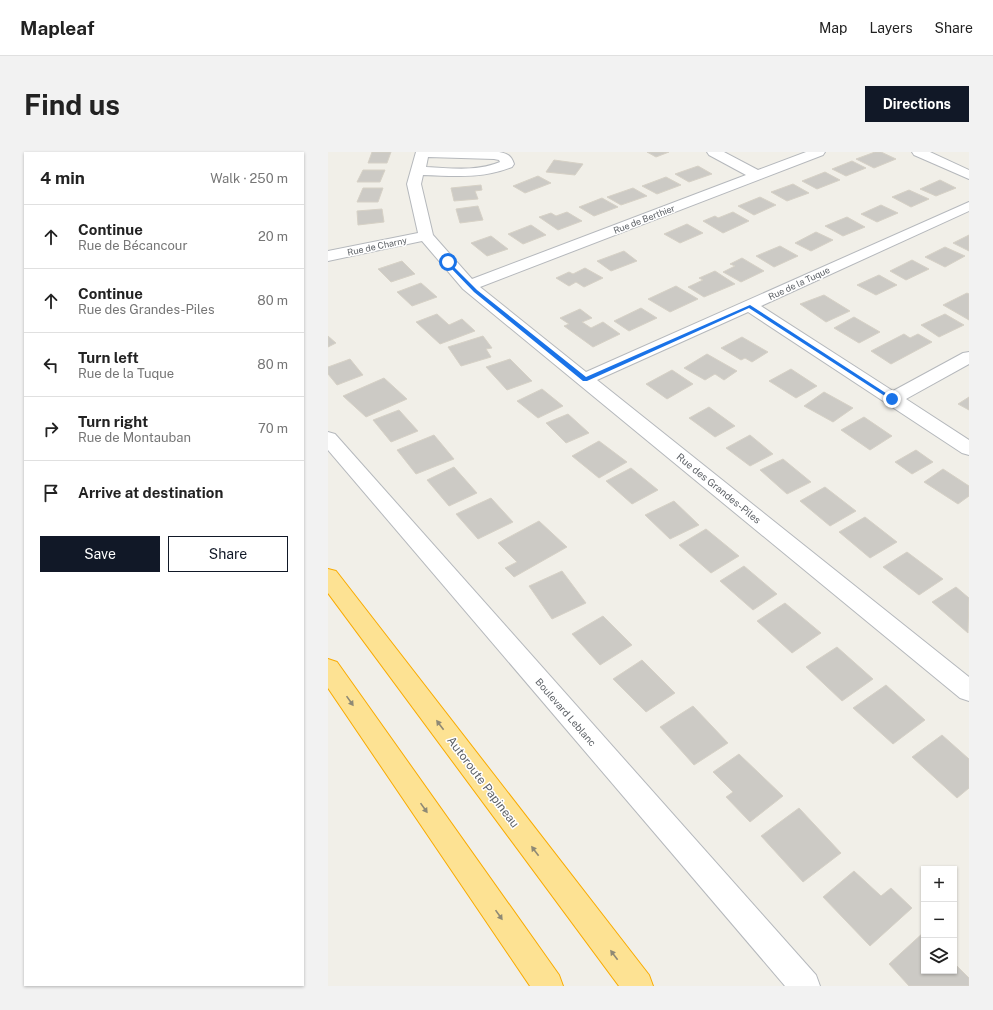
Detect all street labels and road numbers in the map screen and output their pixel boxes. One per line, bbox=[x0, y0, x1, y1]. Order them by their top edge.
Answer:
street label: Rue de Berthier bbox=[612, 202, 677, 236]
street label: Rue de Charny bbox=[346, 234, 408, 258]
street label: Rue de la Tuque bbox=[767, 264, 831, 302]
street label: Rue des Grandes-Piles bbox=[674, 450, 764, 526]
street label: Boulevard Leblanc bbox=[533, 676, 599, 748]
street label: Autoroute Papineau bbox=[444, 734, 522, 830]

